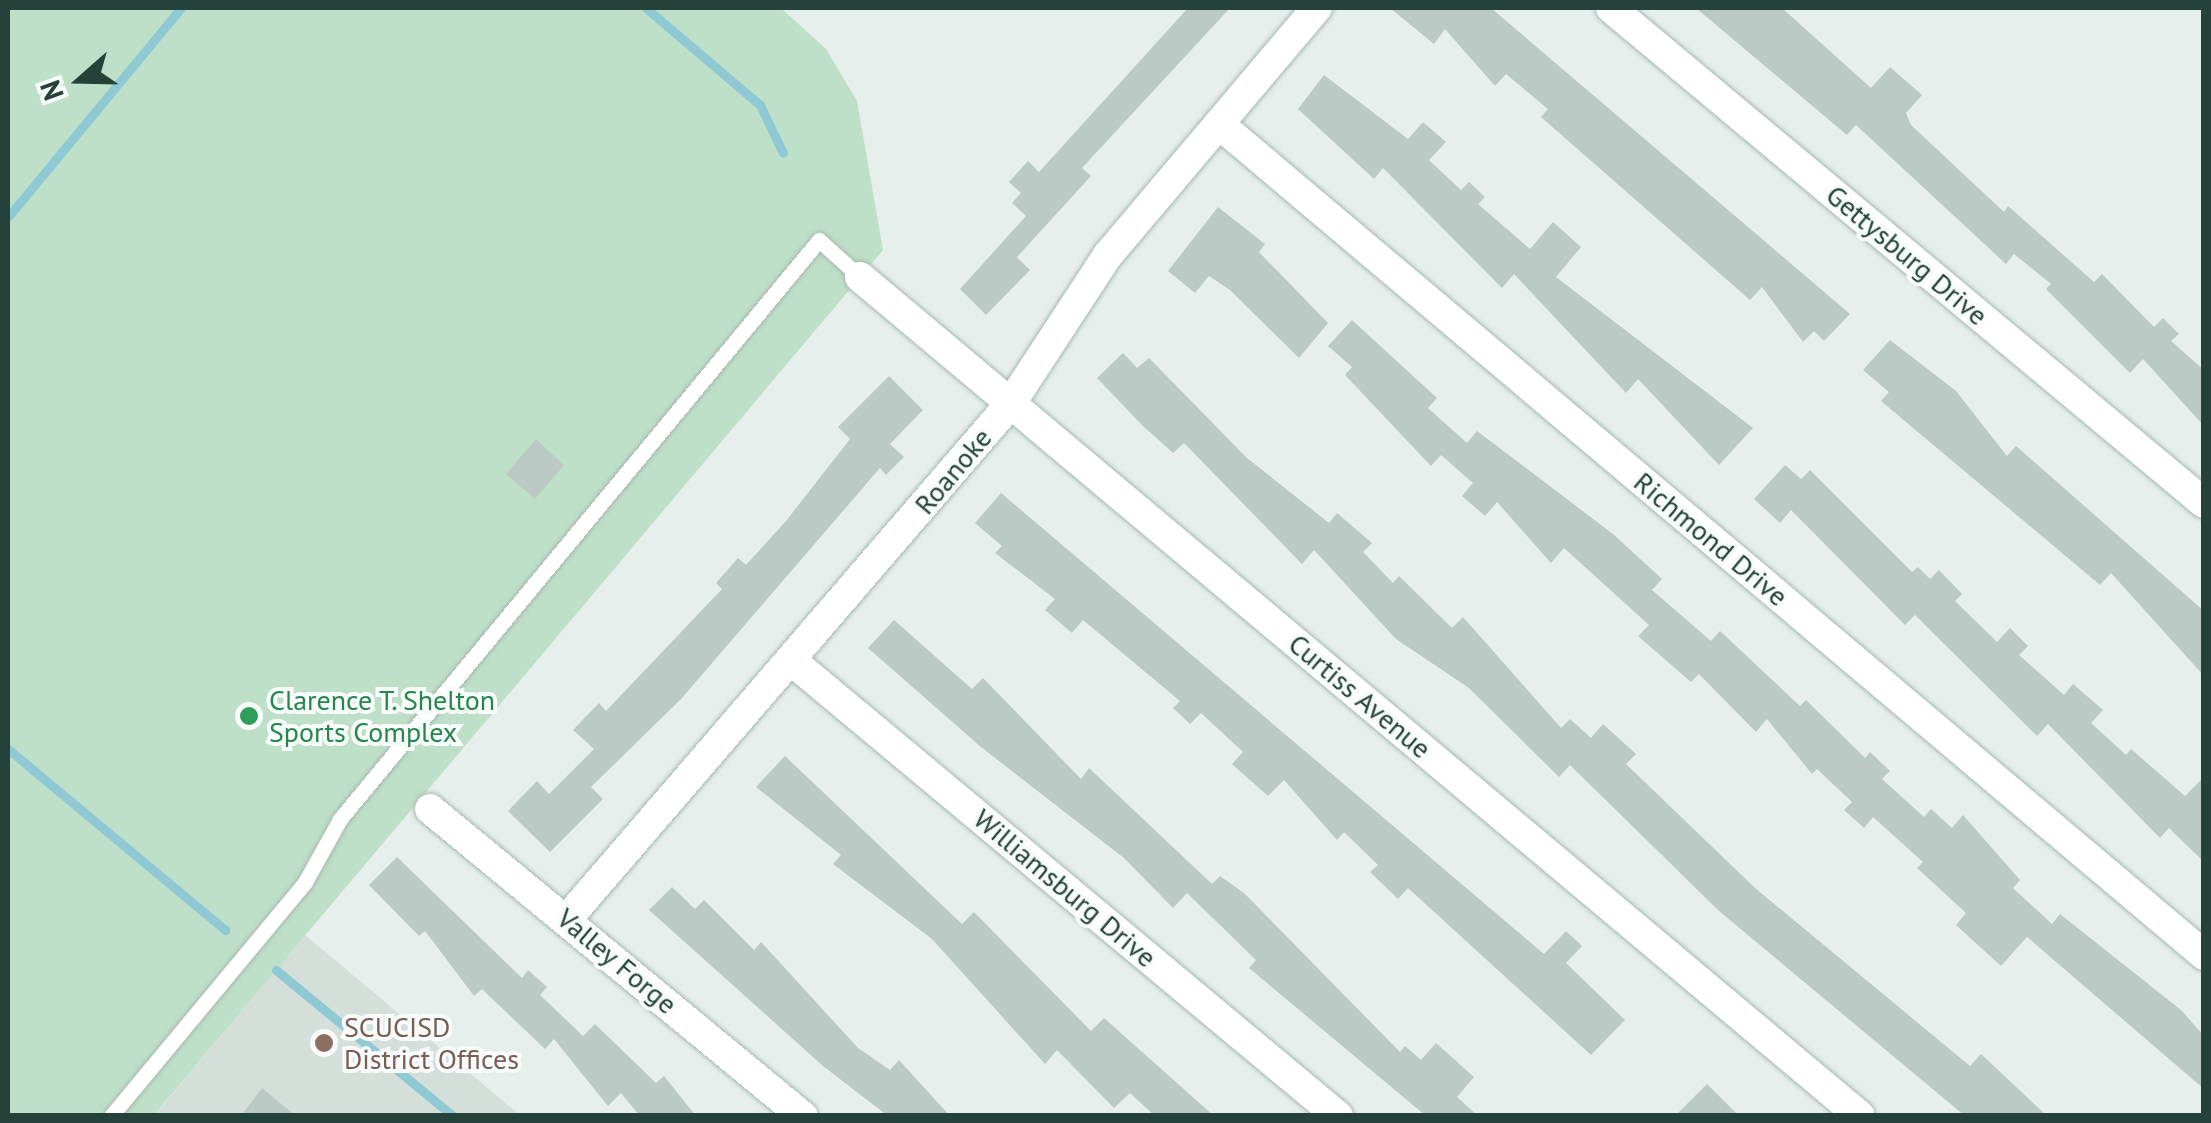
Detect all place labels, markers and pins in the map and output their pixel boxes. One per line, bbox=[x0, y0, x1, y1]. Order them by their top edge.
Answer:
place label: Clarence T. Shelton Sports Complex bbox=[269, 683, 498, 749]
marker: Clarence T. Shelton Sports Complex bbox=[238, 705, 260, 727]
place label: SCUCISD District Offices bbox=[344, 1010, 519, 1076]
marker: SCUCISD District Offices bbox=[313, 1032, 335, 1054]

